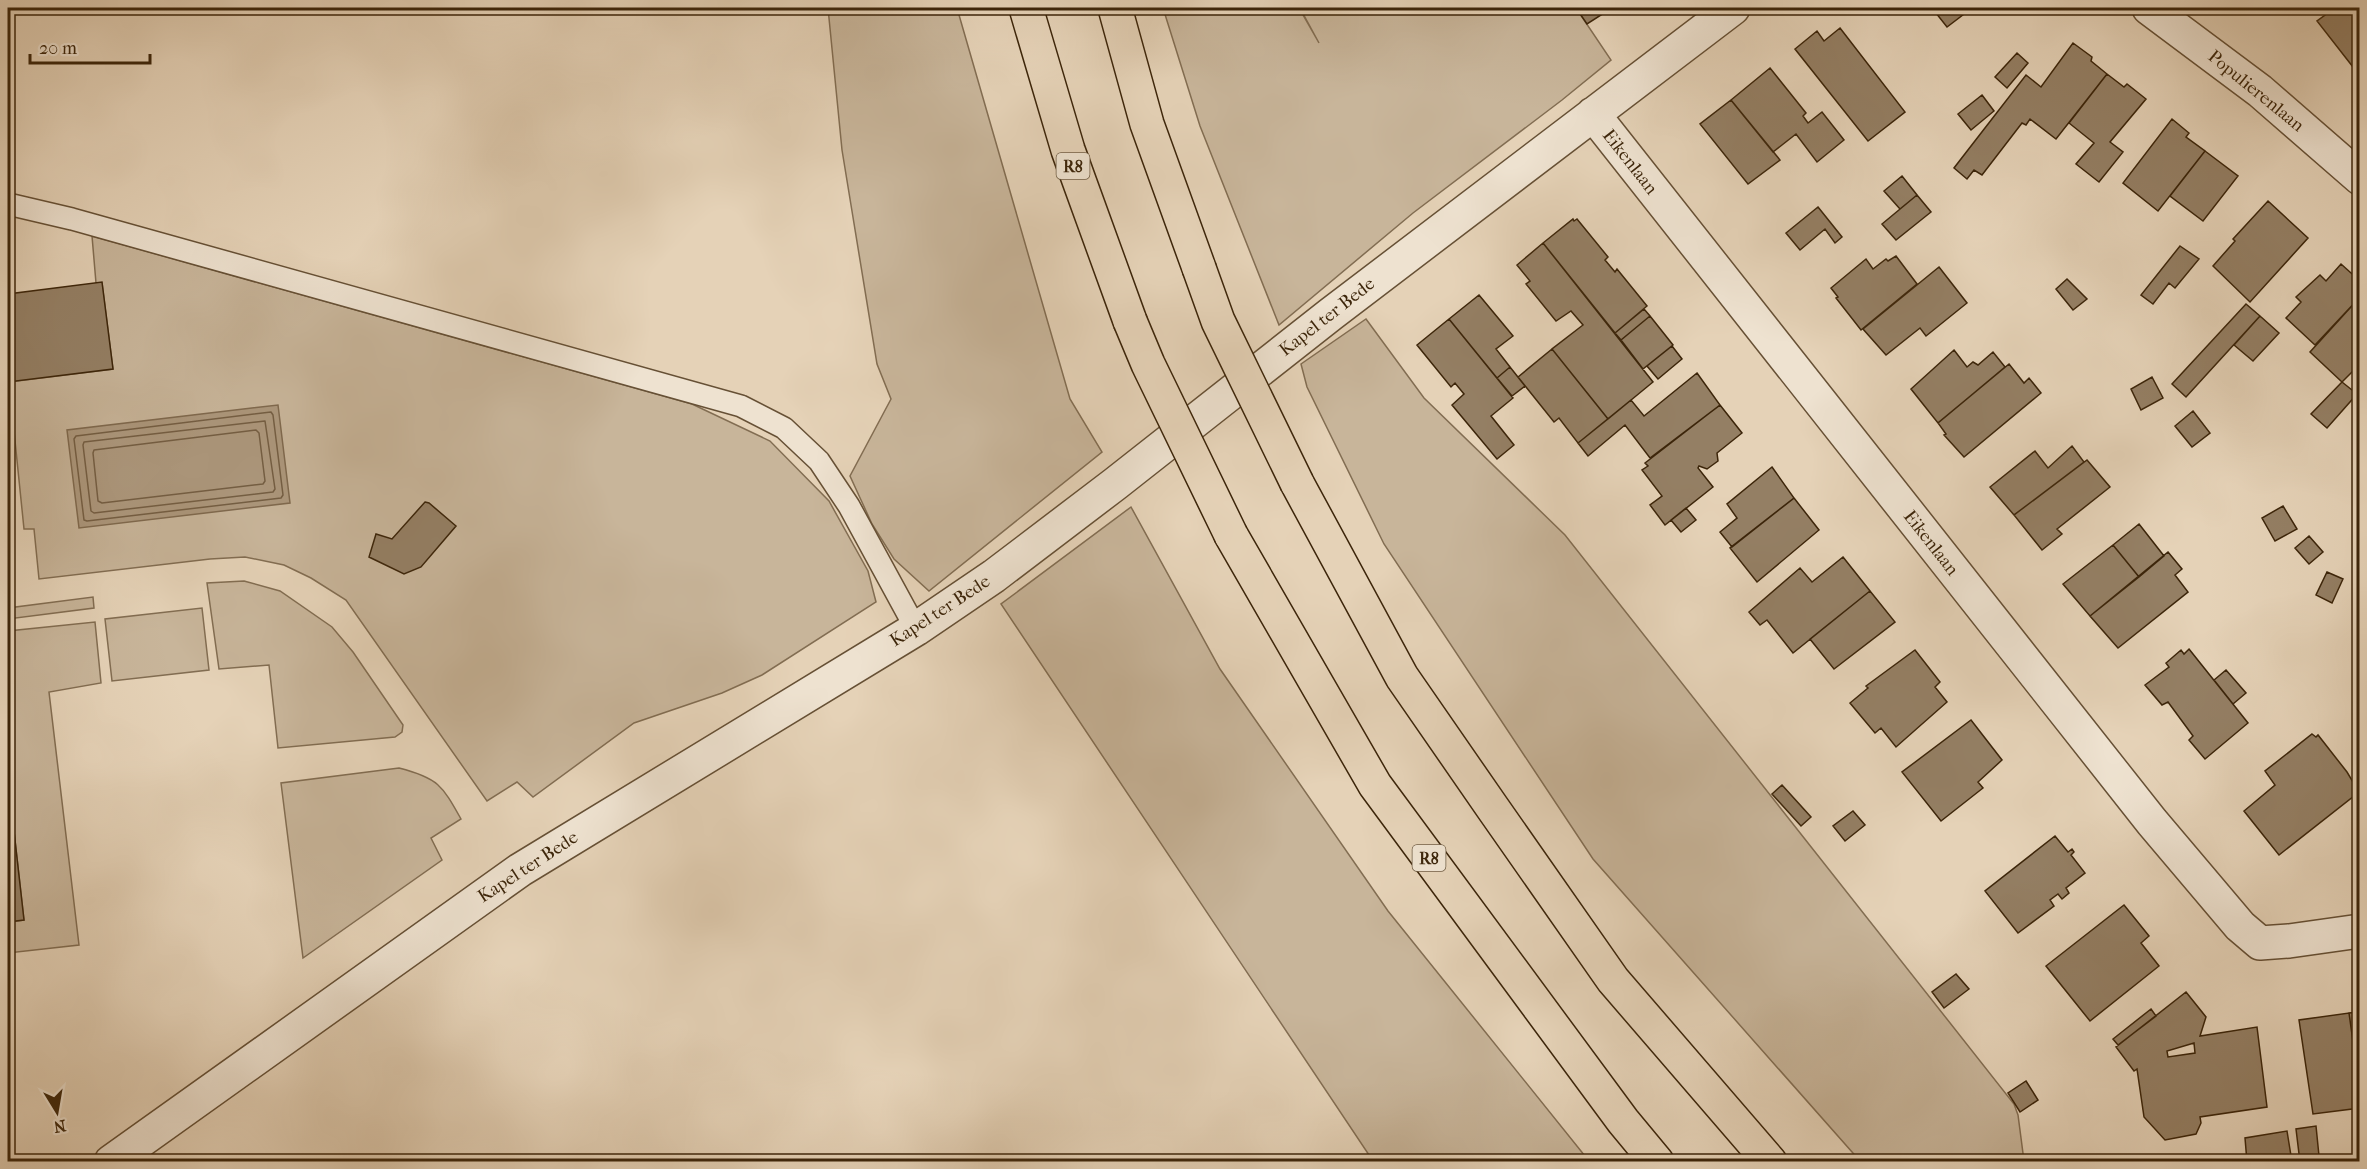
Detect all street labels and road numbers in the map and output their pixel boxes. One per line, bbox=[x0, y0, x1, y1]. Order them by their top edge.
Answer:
street label: Populierenlaan bbox=[2204, 46, 2309, 136]
street label: Eikenlaan bbox=[1598, 125, 1662, 199]
road number: R8 bbox=[1056, 153, 1090, 179]
street label: Kapel ter Bede bbox=[1275, 273, 1379, 361]
street label: Eikenlaan bbox=[1899, 506, 1963, 580]
street label: Kapel ter Bede bbox=[886, 571, 994, 651]
street label: Kapel ter Bede bbox=[474, 827, 582, 907]
road number: R8 bbox=[1412, 845, 1446, 871]

